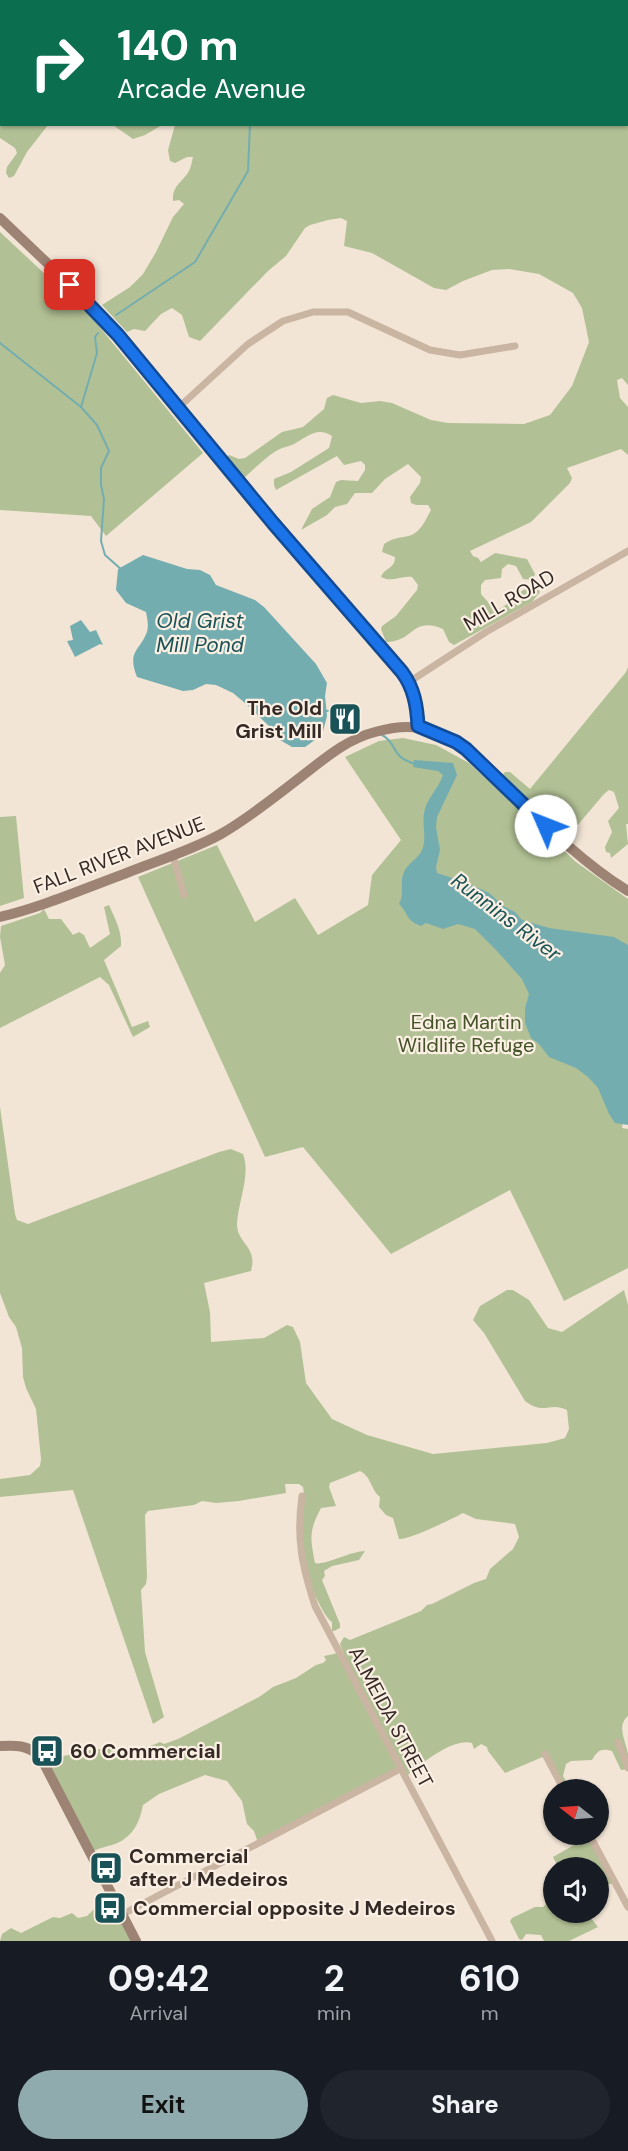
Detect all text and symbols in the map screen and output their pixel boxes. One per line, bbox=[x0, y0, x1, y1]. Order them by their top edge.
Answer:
text: 140 m bbox=[117, 18, 239, 73]
icon: right bbox=[18, 24, 96, 102]
text: Arcade Avenue bbox=[117, 71, 306, 106]
pin bbox=[44, 259, 95, 310]
icon: arrive bbox=[53, 268, 86, 301]
street label: MILL ROAD bbox=[459, 563, 559, 637]
water label: Old Grist Mill Pond bbox=[156, 607, 245, 659]
place label: The Old Grist Mill bbox=[235, 695, 322, 744]
restaurant icon: The Old Grist Mill bbox=[327, 701, 363, 737]
position arrow bbox=[514, 794, 578, 858]
street label: FALL RIVER AVENUE bbox=[30, 810, 208, 900]
water label: Runnins River bbox=[445, 867, 568, 968]
park label: Edna Martin Wildlife Refuge bbox=[398, 1009, 534, 1058]
street label: ALMEIDA STREET bbox=[343, 1642, 439, 1792]
bus stop icon: 60 Commercial bbox=[29, 1733, 65, 1769]
place label: 60 Commercial bbox=[70, 1738, 221, 1764]
north arrow bbox=[543, 1779, 609, 1845]
map controls bbox=[543, 1779, 609, 1923]
place label: Commercial after J Medeiros bbox=[129, 1843, 288, 1892]
bus stop icon: Commercial after J Medeiros bbox=[88, 1850, 124, 1886]
button: sound bbox=[543, 1857, 609, 1923]
bus stop icon: Commercial opposite J Medeiros bbox=[92, 1890, 128, 1926]
place label: Commercial opposite J Medeiros bbox=[133, 1895, 456, 1921]
text: 09:42 bbox=[108, 1955, 209, 2002]
text: 2 bbox=[324, 1955, 345, 2002]
text: 610 bbox=[459, 1955, 520, 2002]
text: Arrival bbox=[129, 2000, 188, 2026]
text: min bbox=[317, 2000, 351, 2026]
text: m bbox=[481, 2000, 498, 2026]
button: Exit bbox=[18, 2070, 308, 2139]
button: Share bbox=[320, 2070, 610, 2139]

